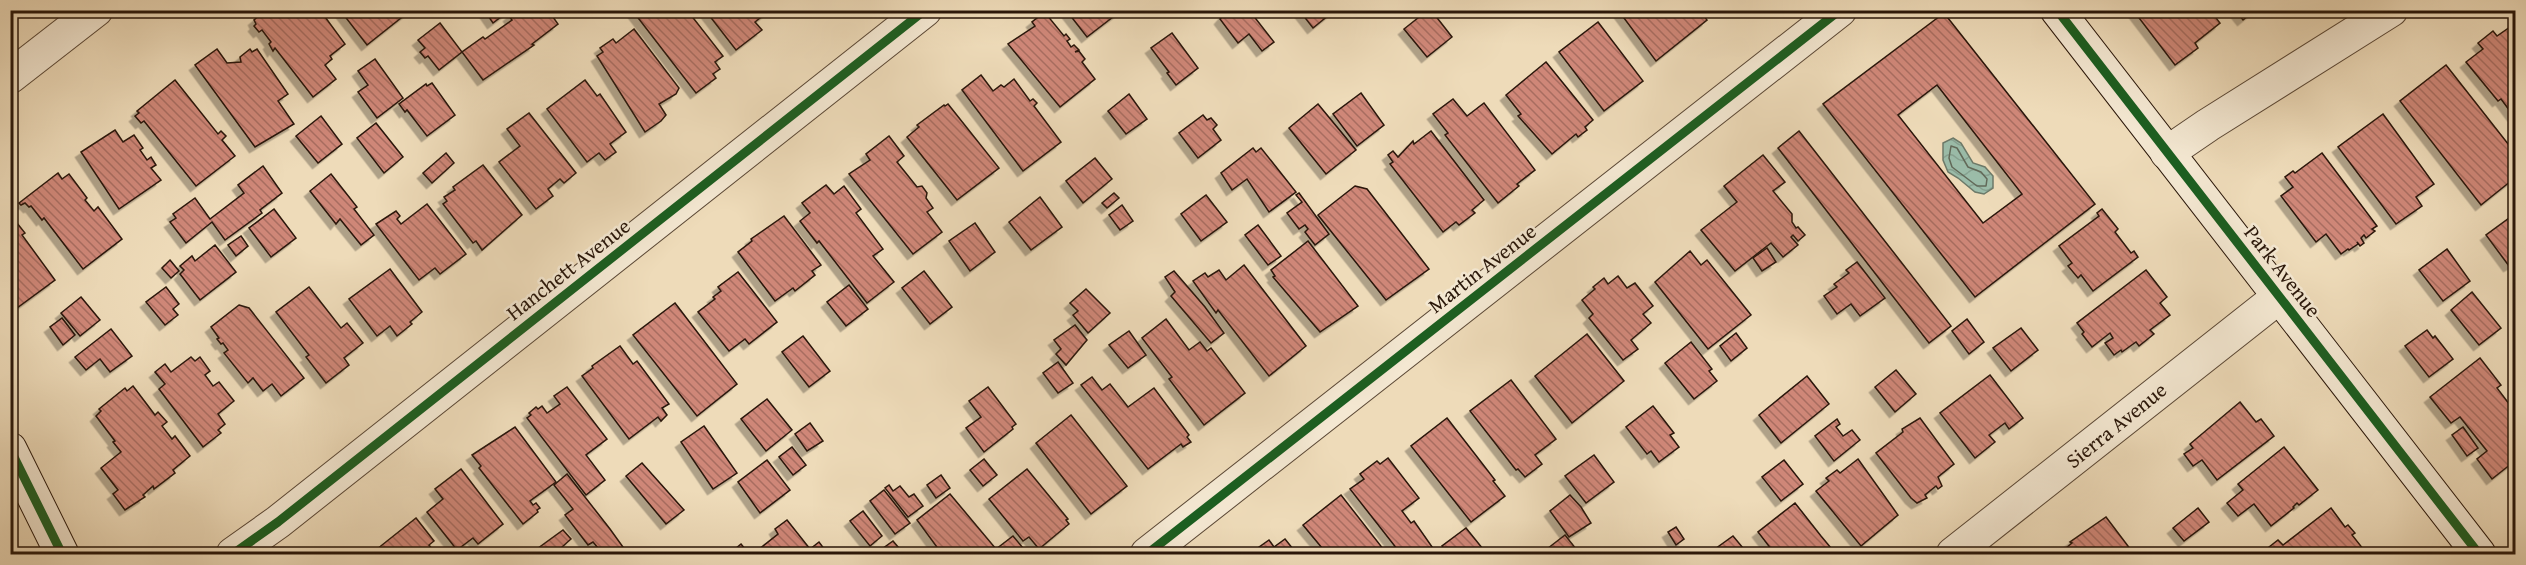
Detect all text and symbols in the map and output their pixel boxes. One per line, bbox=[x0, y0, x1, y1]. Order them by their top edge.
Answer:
street label: Hanchett Avenue bbox=[499, 210, 637, 327]
street label: Martin Avenue bbox=[1421, 216, 1543, 320]
street label: Park Avenue bbox=[2237, 218, 2329, 324]
street label: Sierra Avenue bbox=[2059, 374, 2173, 475]

